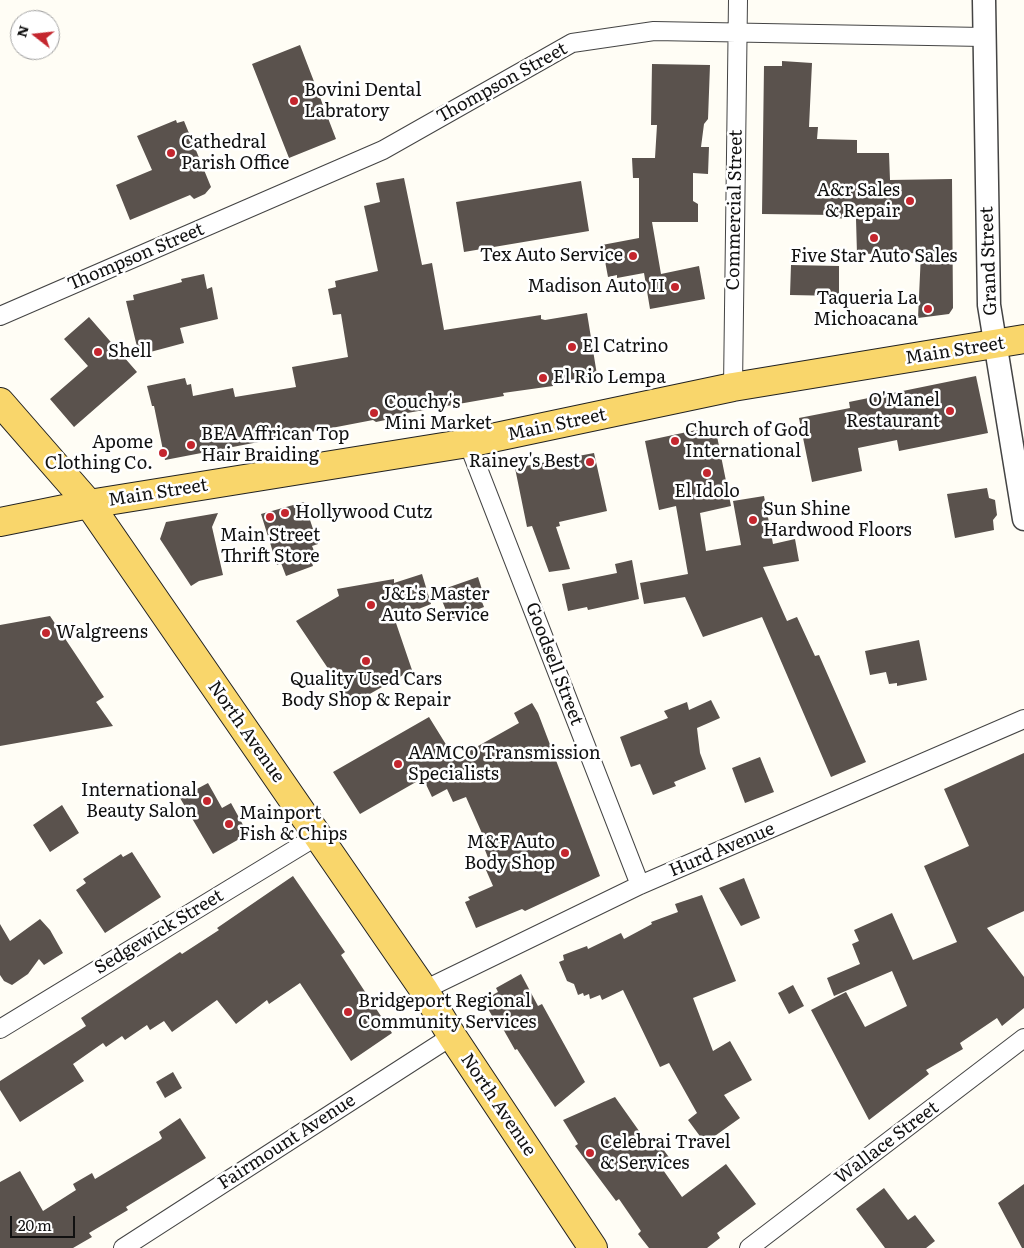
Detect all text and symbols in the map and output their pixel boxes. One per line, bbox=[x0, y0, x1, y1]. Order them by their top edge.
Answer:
north arrow bbox=[10, 10, 60, 60]
text: N bbox=[10, 23, 33, 40]
street label: Thompson Street bbox=[433, 38, 571, 128]
place label: Bovini Dental Labratory bbox=[304, 80, 421, 122]
marker: Bovini Dental Labratory bbox=[288, 95, 300, 107]
street label: Commercial Street bbox=[723, 129, 747, 291]
place label: Cathedral Parish Office bbox=[181, 132, 289, 174]
marker: Cathedral Parish Office bbox=[165, 147, 177, 159]
place label: A&r Sales & Repair bbox=[817, 180, 900, 222]
marker: A&r Sales & Repair bbox=[904, 195, 916, 207]
street label: Grand Street bbox=[976, 206, 1002, 316]
street label: Thompson Street bbox=[65, 219, 207, 295]
marker: Five Star Auto Sales bbox=[868, 232, 880, 244]
place label: Tex Auto Service bbox=[480, 245, 623, 267]
place label: Five Star Auto Sales bbox=[791, 246, 957, 268]
marker: Tex Auto Service bbox=[627, 250, 639, 262]
place label: Madison Auto II bbox=[527, 276, 665, 298]
marker: Madison Auto II bbox=[669, 281, 681, 293]
place label: Taqueria La Michoacana bbox=[813, 288, 918, 330]
marker: Taqueria La Michoacana bbox=[922, 303, 934, 315]
street label: Main Street bbox=[904, 332, 1006, 370]
place label: El Catrino bbox=[582, 336, 668, 358]
place label: Shell bbox=[108, 341, 152, 363]
marker: El Catrino bbox=[566, 341, 578, 353]
marker: Shell bbox=[92, 346, 104, 358]
place label: El Rio Lempa bbox=[553, 367, 666, 389]
marker: El Rio Lempa bbox=[537, 372, 549, 384]
place label: O'Manel Restaurant bbox=[846, 390, 940, 432]
place label: Couchy's Mini Market bbox=[384, 392, 492, 434]
street label: Main Street bbox=[506, 404, 608, 446]
marker: O'Manel Restaurant bbox=[944, 405, 956, 417]
marker: Couchy's Mini Market bbox=[368, 407, 380, 419]
place label: Church of God International bbox=[685, 420, 809, 462]
place label: BEA Affrican Top Hair Braiding bbox=[201, 424, 349, 466]
place label: Apome Clothing Co. bbox=[45, 432, 153, 474]
marker: Church of God International bbox=[669, 435, 681, 447]
marker: BEA Affrican Top Hair Braiding bbox=[185, 439, 197, 451]
marker: Apome Clothing Co. bbox=[157, 447, 169, 459]
place label: Rainey's Best bbox=[469, 451, 580, 473]
marker: Rainey's Best bbox=[584, 456, 596, 468]
marker: El Idolo bbox=[701, 467, 713, 479]
street label: Main Street bbox=[107, 474, 209, 512]
place label: El Idolo bbox=[674, 481, 740, 503]
place label: Sun Shine Hardwood Floors bbox=[763, 499, 912, 542]
place label: Hollywood Cutz bbox=[295, 502, 432, 524]
marker: Hollywood Cutz bbox=[279, 507, 291, 519]
marker: Main Street Thrift Store bbox=[264, 511, 276, 523]
marker: Sun Shine Hardwood Floors bbox=[747, 514, 759, 526]
place label: Main Street Thrift Store bbox=[220, 525, 320, 568]
place label: J&L's Master Auto Service bbox=[381, 584, 489, 626]
marker: J&L's Master Auto Service bbox=[365, 599, 377, 611]
street label: Goodsell Street bbox=[521, 599, 587, 729]
place label: Walgreens bbox=[56, 622, 148, 644]
marker: Walgreens bbox=[40, 627, 52, 639]
marker: Quality Used Cars Body Shop & Repair bbox=[360, 655, 372, 667]
place label: Quality Used Cars Body Shop & Repair bbox=[281, 669, 451, 712]
street label: North Avenue bbox=[203, 677, 289, 787]
place label: AAMCO Transmission Specialists bbox=[408, 743, 601, 786]
marker: AAMCO Transmission Specialists bbox=[392, 758, 404, 770]
place label: International Beauty Salon bbox=[81, 780, 197, 822]
marker: International Beauty Salon bbox=[201, 795, 213, 807]
place label: Mainport Fish & Chips bbox=[239, 803, 347, 846]
marker: Mainport Fish & Chips bbox=[223, 818, 235, 830]
street label: Hurd Avenue bbox=[666, 818, 778, 882]
place label: M&F Auto Body Shop bbox=[464, 832, 555, 874]
marker: M&F Auto Body Shop bbox=[559, 847, 571, 859]
street label: Sedgewick Street bbox=[91, 885, 227, 979]
place label: Bridgeport Regional Community Services bbox=[358, 991, 536, 1034]
marker: Bridgeport Regional Community Services bbox=[342, 1006, 354, 1018]
street label: North Avenue bbox=[456, 1050, 540, 1160]
street label: Fairmount Avenue bbox=[214, 1090, 360, 1194]
street label: Wallace Street bbox=[831, 1097, 943, 1189]
place label: Celebrai Travel & Services bbox=[600, 1132, 730, 1174]
marker: Celebrai Travel & Services bbox=[584, 1147, 596, 1159]
scale bar bbox=[12, 1206, 78, 1238]
text: 20 m bbox=[18, 1213, 52, 1236]

